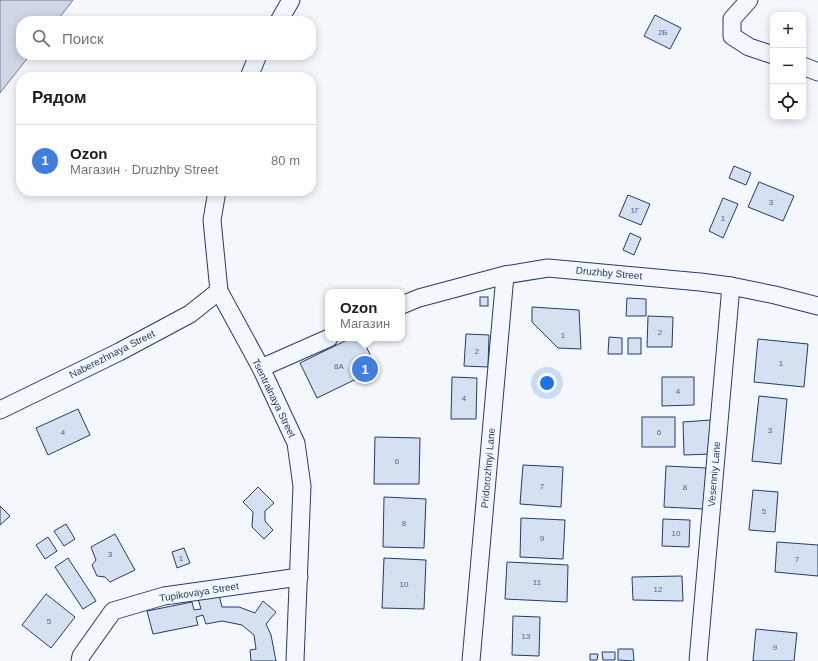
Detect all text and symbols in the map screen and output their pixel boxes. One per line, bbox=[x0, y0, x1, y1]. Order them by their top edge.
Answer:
map controls bbox=[770, 12, 806, 120]
button: + bbox=[770, 12, 806, 48]
search box bbox=[16, 16, 316, 60]
icon: search bbox=[30, 27, 52, 49]
house number: 2Б bbox=[658, 28, 668, 37]
text: Поиск bbox=[62, 30, 104, 47]
button: − bbox=[770, 48, 806, 84]
button: locate bbox=[770, 84, 806, 120]
text: Рядом bbox=[32, 88, 87, 107]
text: Ozon bbox=[70, 145, 108, 162]
text: 1 bbox=[41, 153, 49, 168]
text: 80 m bbox=[271, 153, 300, 168]
text: Магазин · Druzhby Street bbox=[70, 162, 218, 177]
house number: 3 bbox=[769, 198, 774, 207]
house number: 1Г bbox=[631, 206, 640, 215]
house number: 1 bbox=[721, 214, 726, 223]
street label: Druzhby Street bbox=[575, 265, 643, 281]
popup bbox=[325, 289, 405, 341]
text: Ozon bbox=[340, 299, 377, 316]
text: Магазин bbox=[340, 316, 390, 331]
street label: Naberezhnaya Street bbox=[67, 328, 157, 380]
house number: 2 bbox=[658, 328, 663, 337]
house number: 1 bbox=[561, 331, 566, 340]
house number: 2 bbox=[475, 347, 480, 356]
pin: 1 bbox=[352, 354, 378, 384]
street label: Tsentralnaya Street bbox=[250, 357, 298, 439]
house number: 1 bbox=[779, 359, 784, 368]
house number: 8А bbox=[334, 362, 345, 371]
your location bbox=[537, 373, 557, 393]
house number: 4 bbox=[676, 387, 681, 396]
house number: 4 bbox=[462, 394, 467, 403]
house number: 3 bbox=[768, 426, 773, 435]
street label: Pridorozhnyi Lane bbox=[479, 427, 497, 509]
house number: 4 bbox=[61, 428, 66, 437]
house number: 6 bbox=[657, 428, 662, 437]
street label: Vesenniy Lane bbox=[706, 440, 722, 507]
house number: 6 bbox=[395, 457, 400, 466]
house number: 7 bbox=[540, 482, 545, 491]
house number: 8 bbox=[683, 483, 688, 492]
house number: 5 bbox=[762, 507, 767, 516]
house number: 8 bbox=[402, 519, 407, 528]
house number: 10 bbox=[672, 529, 681, 538]
house number: 9 bbox=[540, 534, 545, 543]
house number: 3 bbox=[108, 550, 113, 559]
house number: 1 bbox=[179, 554, 184, 563]
house number: 7 bbox=[795, 555, 800, 564]
house number: 11 bbox=[533, 578, 542, 587]
street label: Tupikovaya Street bbox=[159, 580, 240, 604]
house number: 10 bbox=[400, 580, 409, 589]
house number: 12 bbox=[654, 585, 663, 594]
house number: 5 bbox=[47, 617, 52, 626]
house number: 13 bbox=[522, 632, 531, 641]
house number: 9 bbox=[773, 643, 778, 652]

